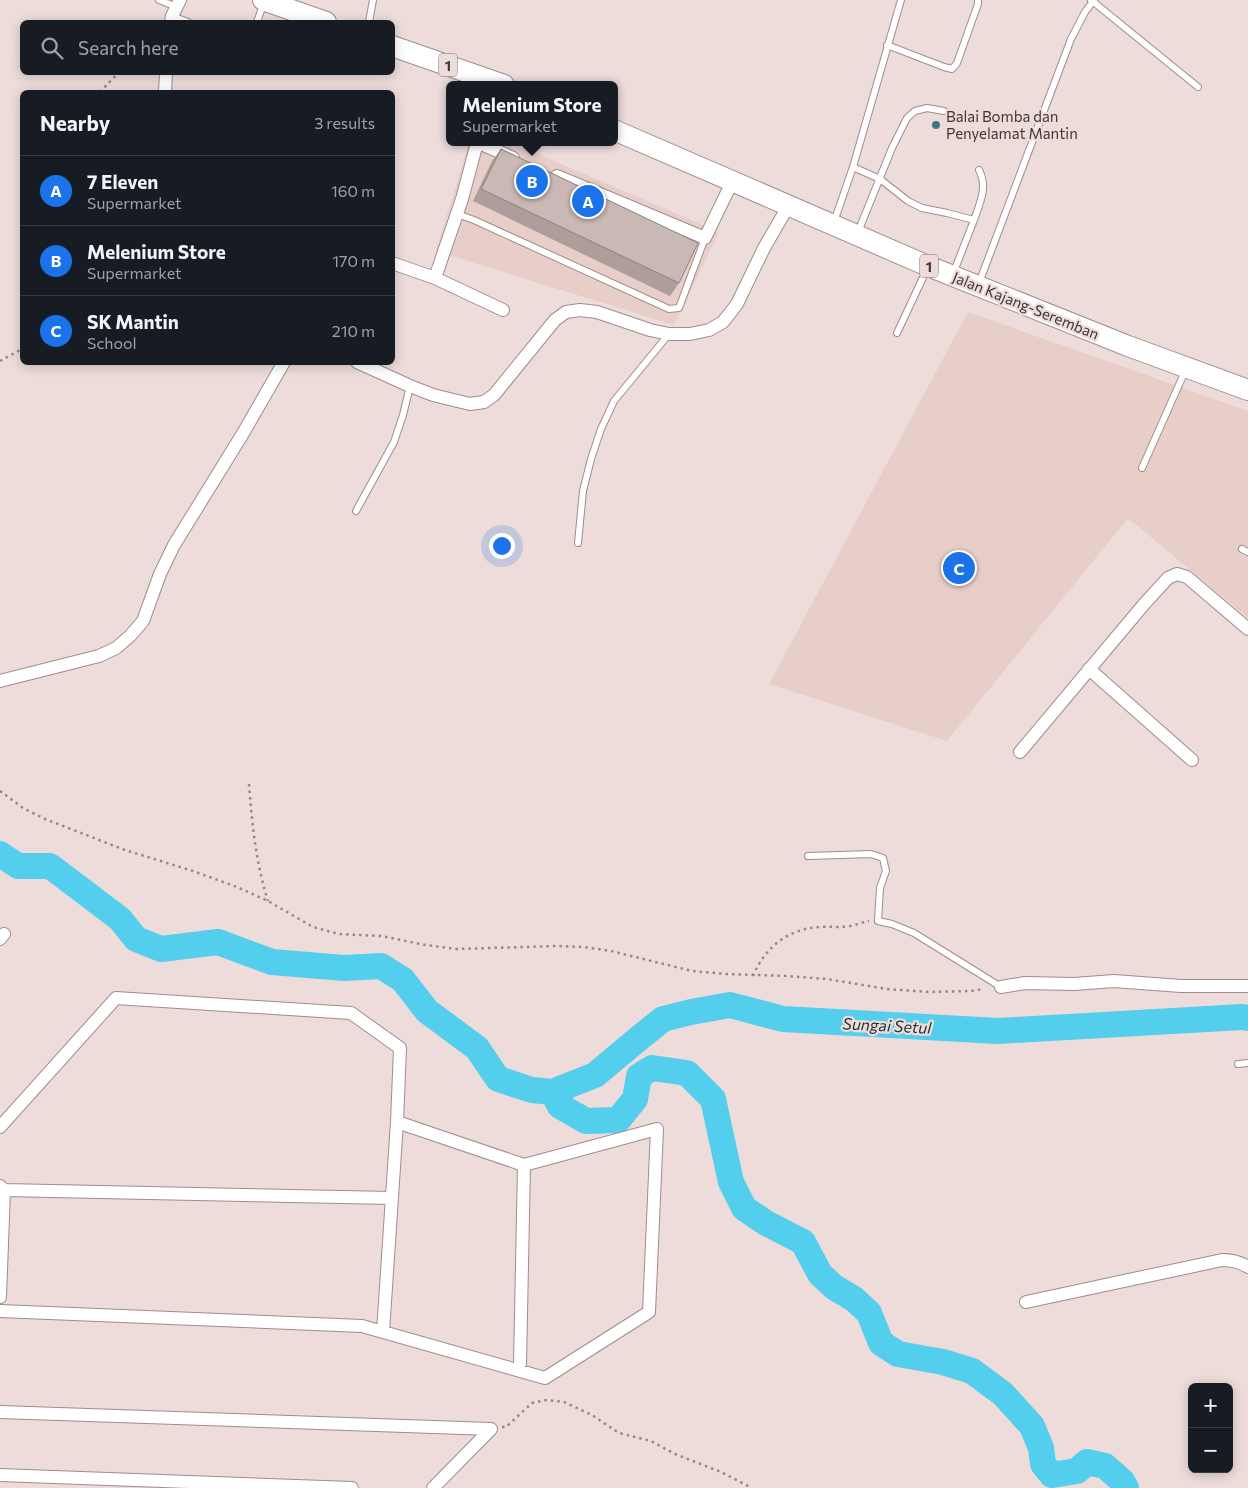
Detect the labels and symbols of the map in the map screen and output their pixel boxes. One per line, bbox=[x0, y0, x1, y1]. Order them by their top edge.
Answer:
road number: 1 bbox=[439, 54, 457, 76]
place label: Balai Bomba dan Penyelamat Mantin bbox=[946, 107, 1078, 142]
marker: Balai Bomba dan Penyelamat Mantin bbox=[930, 119, 942, 131]
pin: B bbox=[516, 162, 548, 200]
pin: A bbox=[572, 182, 604, 220]
road number: 1 bbox=[920, 255, 938, 278]
street label: Jalan Kajang-Seremban bbox=[950, 267, 1102, 343]
your location bbox=[489, 533, 515, 559]
pin: C bbox=[943, 549, 975, 587]
water label: Sungai Setul bbox=[842, 1013, 933, 1037]

